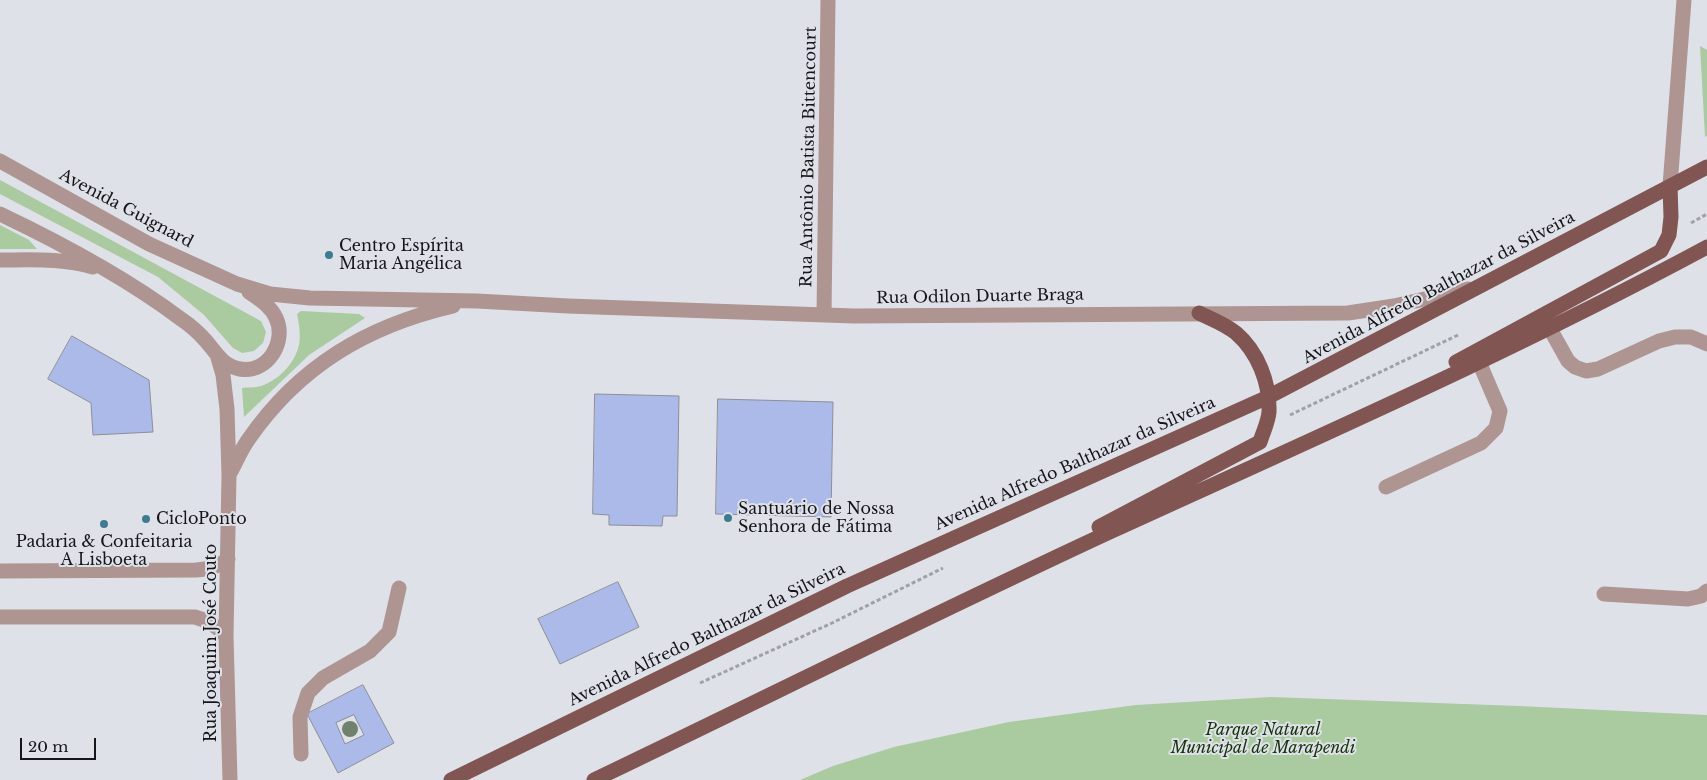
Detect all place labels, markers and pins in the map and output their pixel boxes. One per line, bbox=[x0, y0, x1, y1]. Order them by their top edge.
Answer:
place label: Centro Espírita Maria Angélica bbox=[339, 236, 464, 274]
marker: Centro Espírita Maria Angélica bbox=[323, 249, 335, 261]
place label: Santuário de Nossa Senhora de Fátima bbox=[738, 499, 894, 537]
place label: CicloPonto bbox=[156, 509, 247, 529]
marker: Santuário de Nossa Senhora de Fátima bbox=[722, 512, 734, 524]
marker: CicloPonto bbox=[140, 513, 152, 525]
marker: Padaria & Confeitaria A Lisboeta bbox=[98, 518, 110, 530]
place label: Padaria & Confeitaria A Lisboeta bbox=[16, 532, 192, 570]

